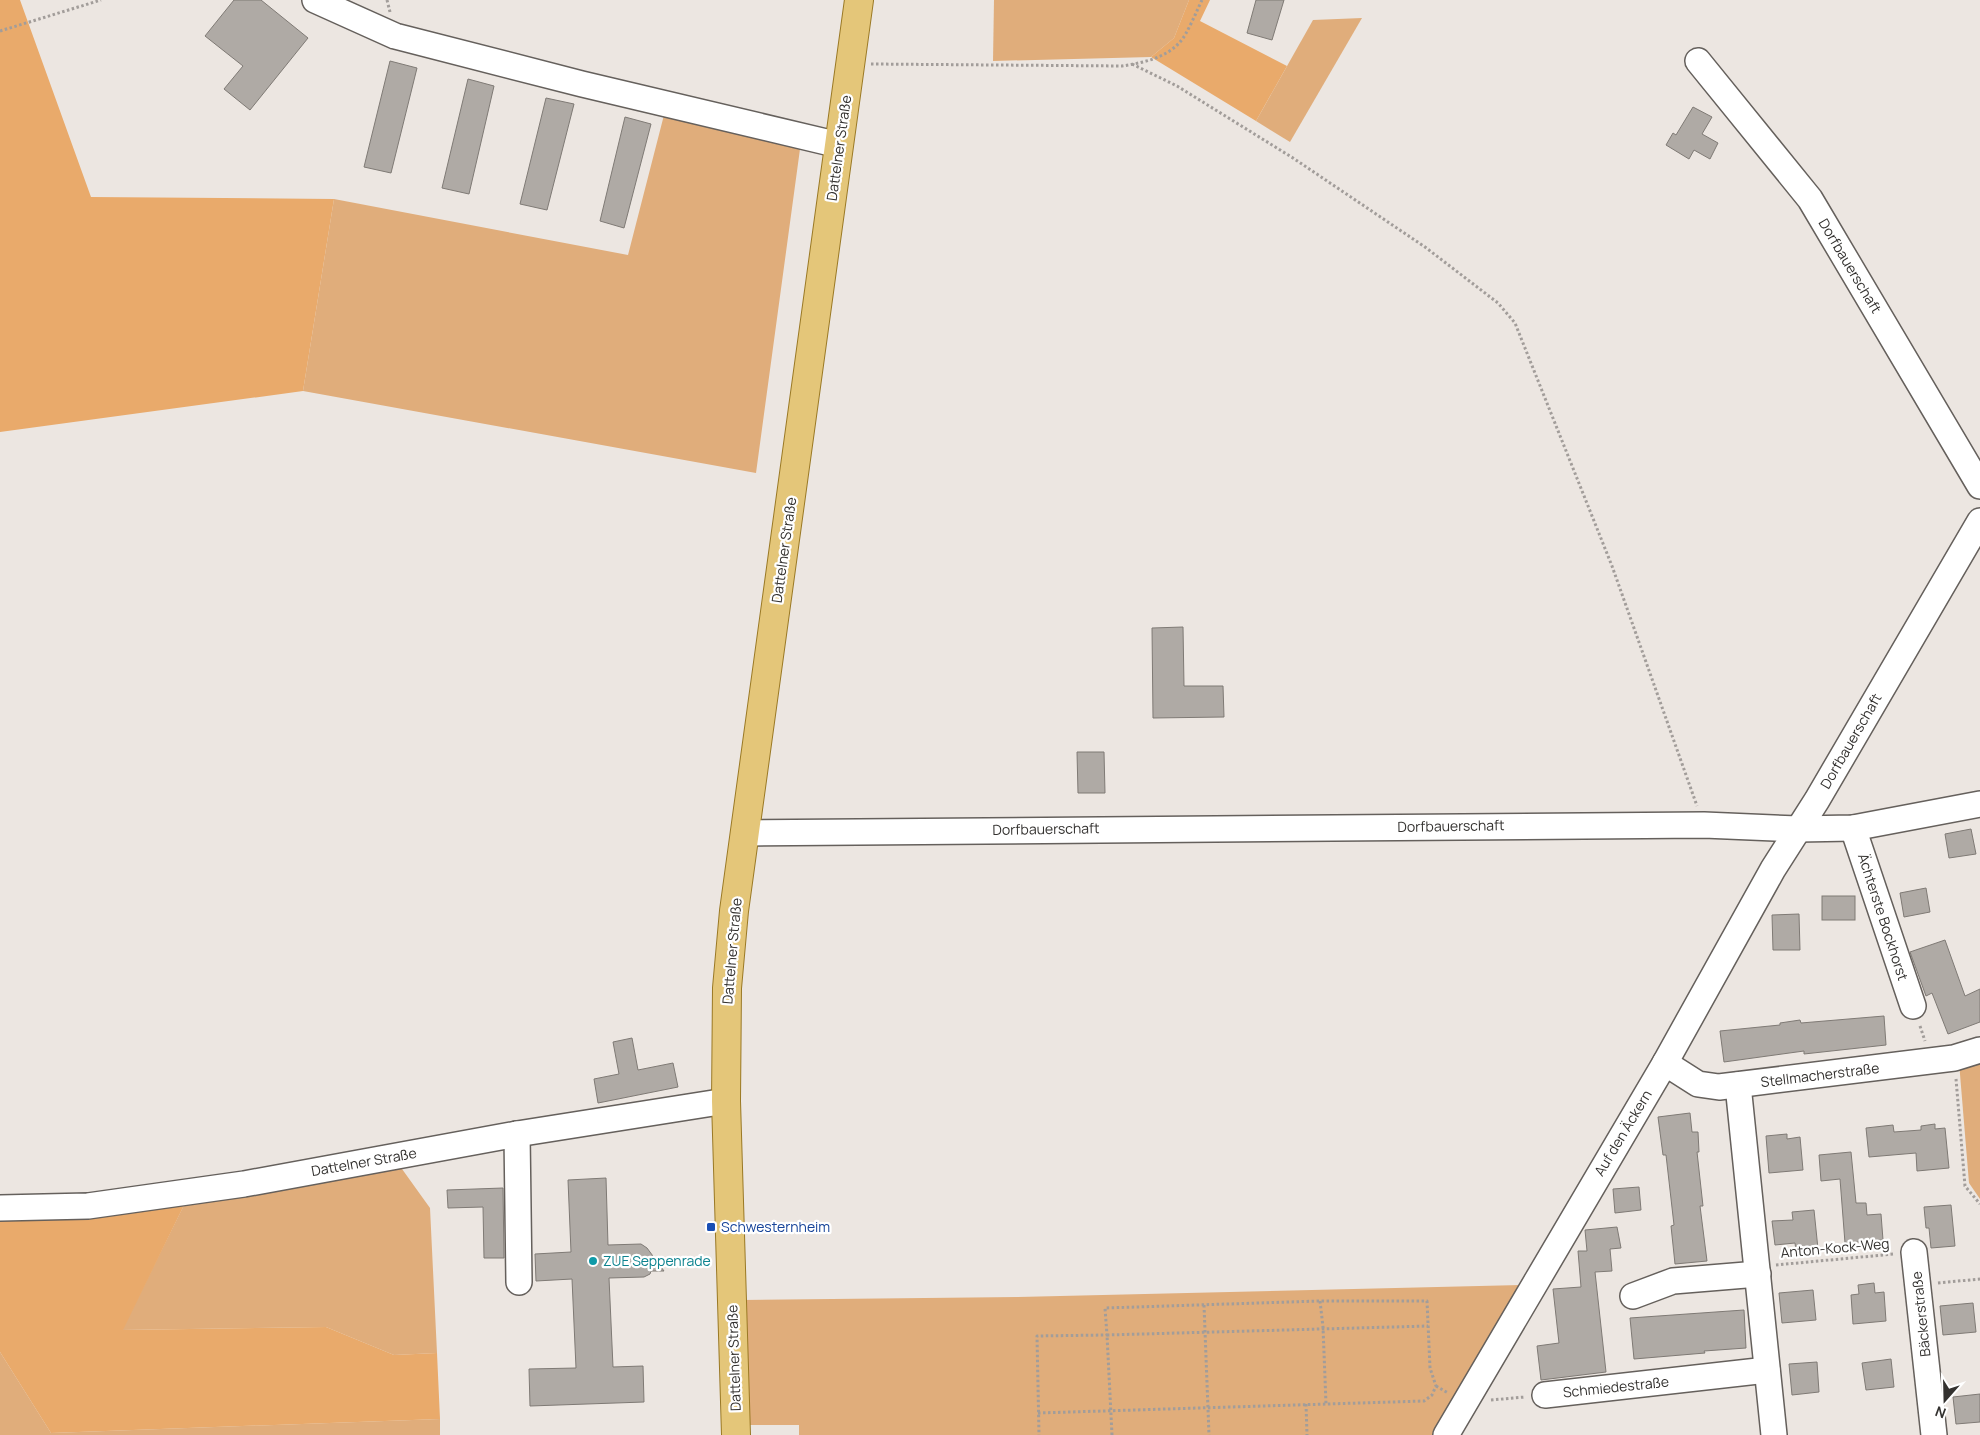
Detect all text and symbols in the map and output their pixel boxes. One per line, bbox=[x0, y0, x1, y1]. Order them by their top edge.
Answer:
street label: Dattelner Straße bbox=[822, 94, 855, 202]
street label: Dorfbauerschaft bbox=[1815, 215, 1886, 317]
street label: Dattelner Straße bbox=[767, 496, 800, 604]
street label: Dorfbauerschaft bbox=[1816, 689, 1886, 792]
street label: Dorfbauerschaft bbox=[1397, 815, 1505, 836]
street label: Dorfbauerschaft bbox=[992, 818, 1100, 839]
street label: Ächterste Bockhorst bbox=[1854, 851, 1913, 983]
street label: Dattelner Straße bbox=[717, 897, 746, 1005]
street label: Stellmacherstraße bbox=[1760, 1058, 1880, 1091]
street label: Auf den Äckern bbox=[1589, 1086, 1656, 1179]
street label: Dattelner Straße bbox=[310, 1143, 418, 1180]
place label: Schwesternheim bbox=[721, 1217, 830, 1236]
marker: Schwesternheim bbox=[705, 1221, 717, 1233]
street label: Anton-Kock-Weg bbox=[1780, 1233, 1890, 1262]
place label: ZUE Seppenrade bbox=[603, 1251, 711, 1270]
marker: ZUE Seppenrade bbox=[587, 1255, 599, 1267]
street label: Bäckerstraße bbox=[1907, 1270, 1934, 1358]
street label: Dattelner Straße bbox=[722, 1304, 745, 1412]
street label: Schmiedestraße bbox=[1562, 1371, 1670, 1402]
north arrow bbox=[1920, 1375, 1970, 1425]
text: N bbox=[1932, 1402, 1948, 1423]

